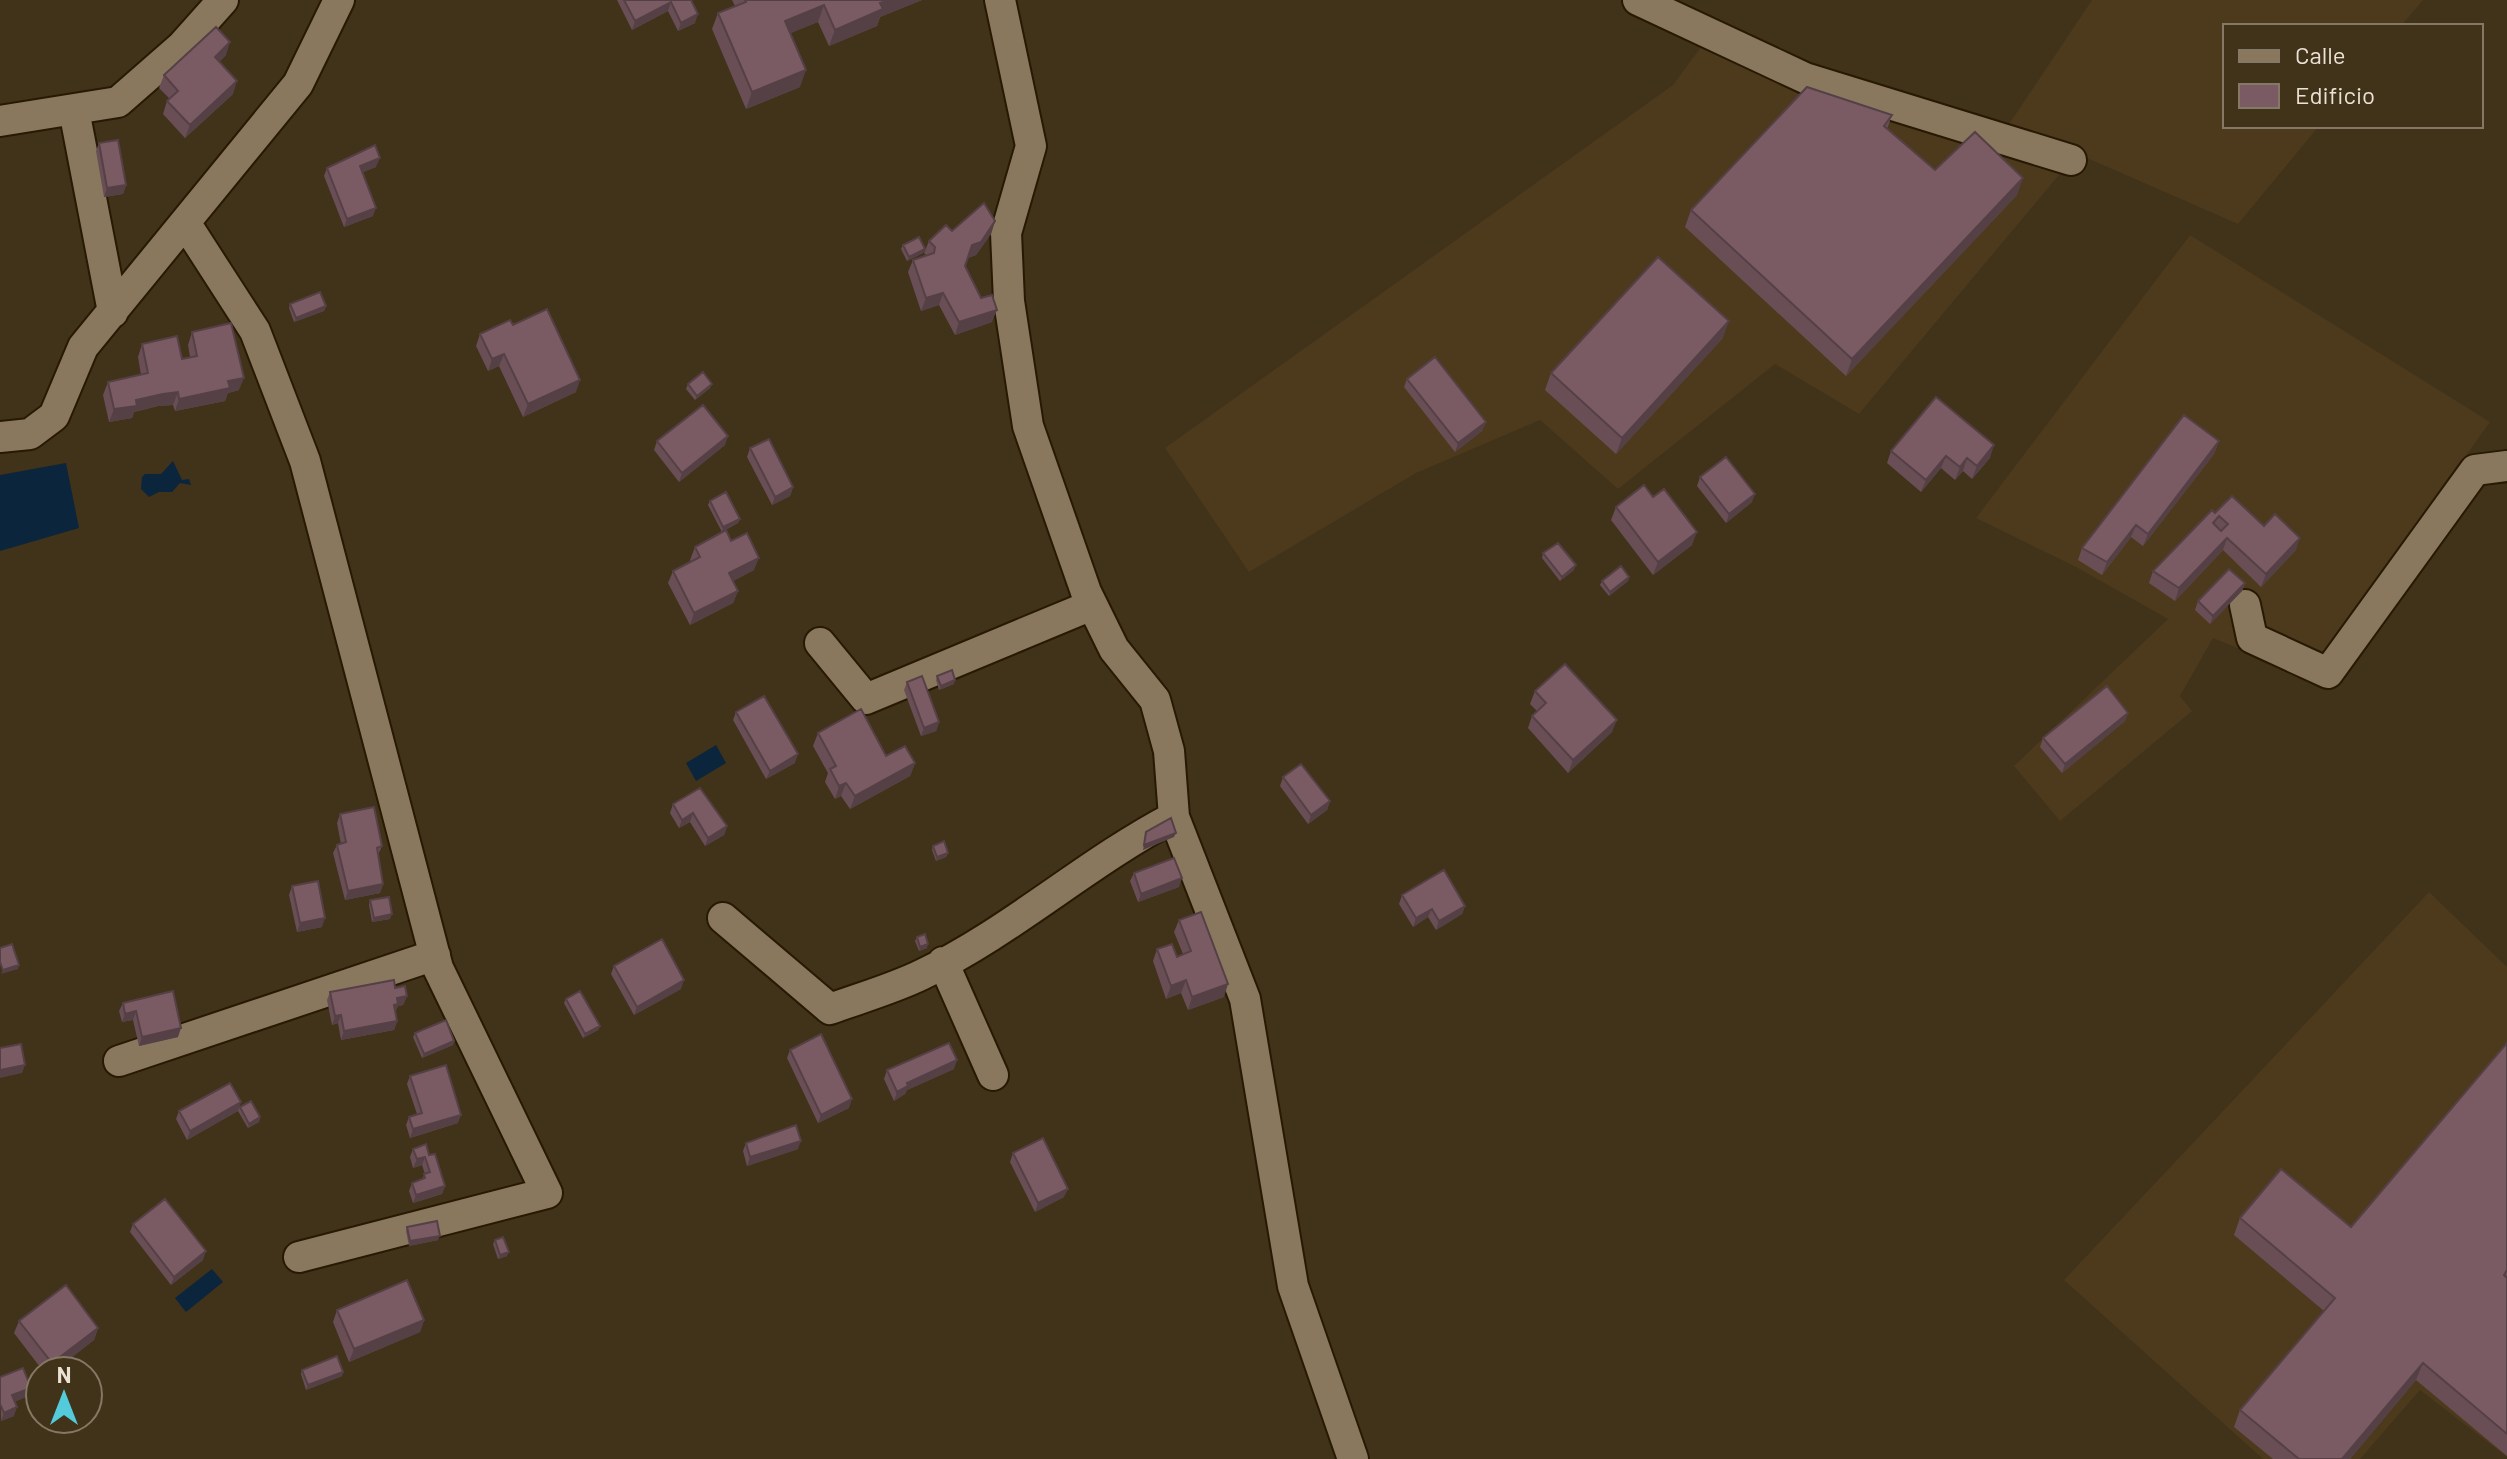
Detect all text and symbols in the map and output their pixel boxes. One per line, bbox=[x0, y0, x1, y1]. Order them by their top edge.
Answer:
legend bbox=[2223, 24, 2483, 128]
text: Calle bbox=[2295, 40, 2346, 69]
text: Edificio bbox=[2295, 80, 2375, 109]
north arrow bbox=[24, 1355, 104, 1435]
text: N bbox=[57, 1361, 71, 1387]

